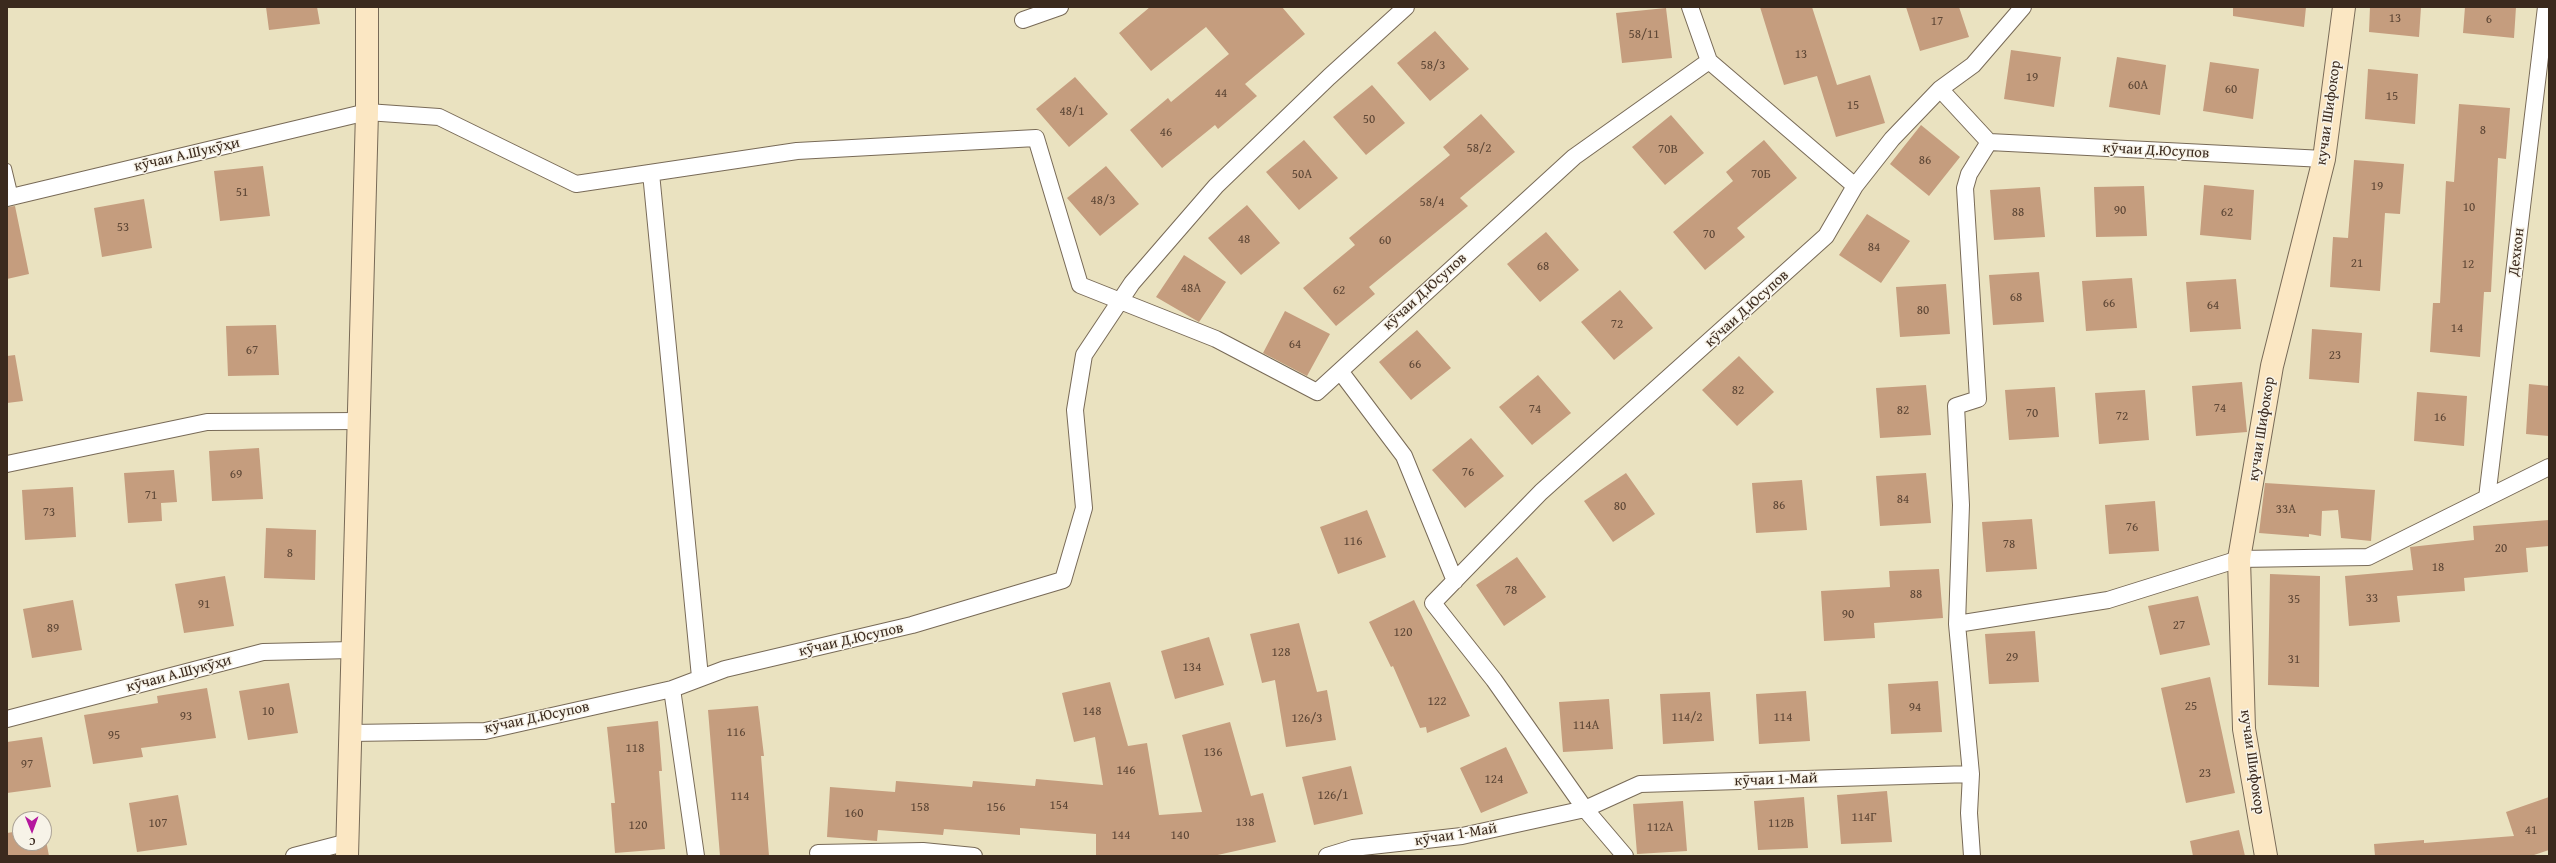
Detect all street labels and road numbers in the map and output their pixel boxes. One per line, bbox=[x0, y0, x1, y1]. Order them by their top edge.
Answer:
street label: кучаи Шифокор bbox=[2313, 59, 2345, 167]
street label: кӯчаи А.Шукӯҳи bbox=[132, 134, 242, 176]
street label: кӯчаи Д.Юсупов bbox=[2102, 139, 2210, 163]
street label: Дехкон bbox=[2505, 227, 2529, 277]
street label: кӯчаи Д.Юсупов bbox=[1379, 250, 1471, 334]
street label: кӯчаи Д.Юсупов bbox=[1701, 267, 1793, 351]
street label: кучаи Шифокор bbox=[2245, 375, 2279, 483]
street label: кӯчаи Д.Юсупов bbox=[797, 619, 905, 661]
street label: кӯчаи А.Шукӯҳи bbox=[125, 651, 233, 697]
street label: кӯчаи Д.Юсупов bbox=[483, 698, 591, 738]
street label: кучаи Шифокор bbox=[2236, 708, 2268, 816]
street label: кӯчаи 1-Май bbox=[1734, 770, 1818, 790]
street label: кӯчаи 1-Май bbox=[1414, 820, 1498, 850]

